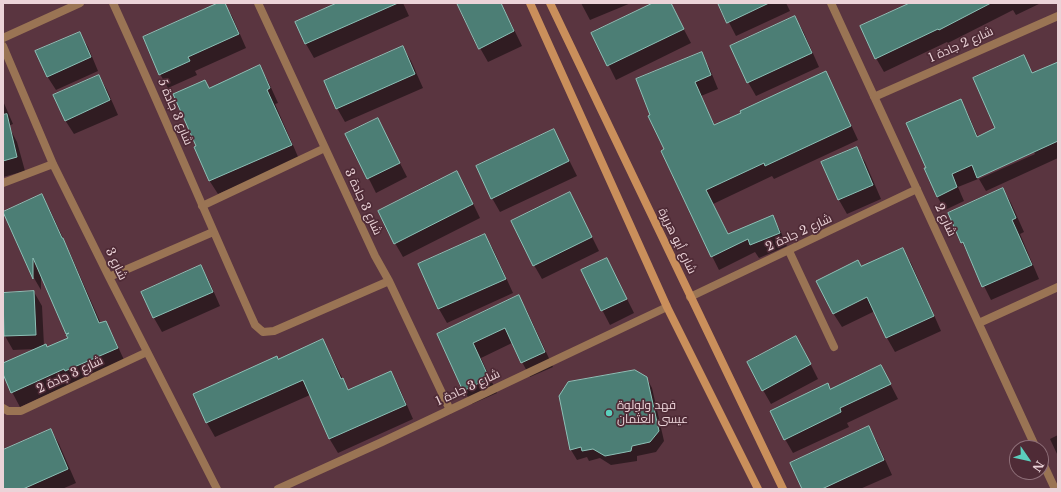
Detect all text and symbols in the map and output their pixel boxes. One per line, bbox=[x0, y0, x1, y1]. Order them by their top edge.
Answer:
street label: شارع 2 جادة 1 bbox=[926, 24, 996, 66]
street label: شارع 3 جادة 5 bbox=[155, 77, 195, 147]
street label: شارع 3 جادة 3 bbox=[341, 167, 385, 237]
street label: شارع 2 bbox=[931, 202, 959, 238]
street label: شارع أبو هريرة bbox=[655, 206, 699, 276]
street label: شارع 2 جادة 2 bbox=[764, 211, 834, 255]
street label: شارع 3 bbox=[102, 246, 130, 282]
street label: شارع 3 جادة 2 bbox=[35, 353, 105, 397]
street label: شارع 3 جادة 1 bbox=[434, 367, 502, 409]
place label: فهد ولولوة عيسى العثمان bbox=[617, 399, 688, 427]
marker: فهد ولولوة عيسى العثمان bbox=[604, 408, 614, 418]
north arrow bbox=[1009, 440, 1049, 480]
text: N bbox=[1029, 458, 1047, 474]

